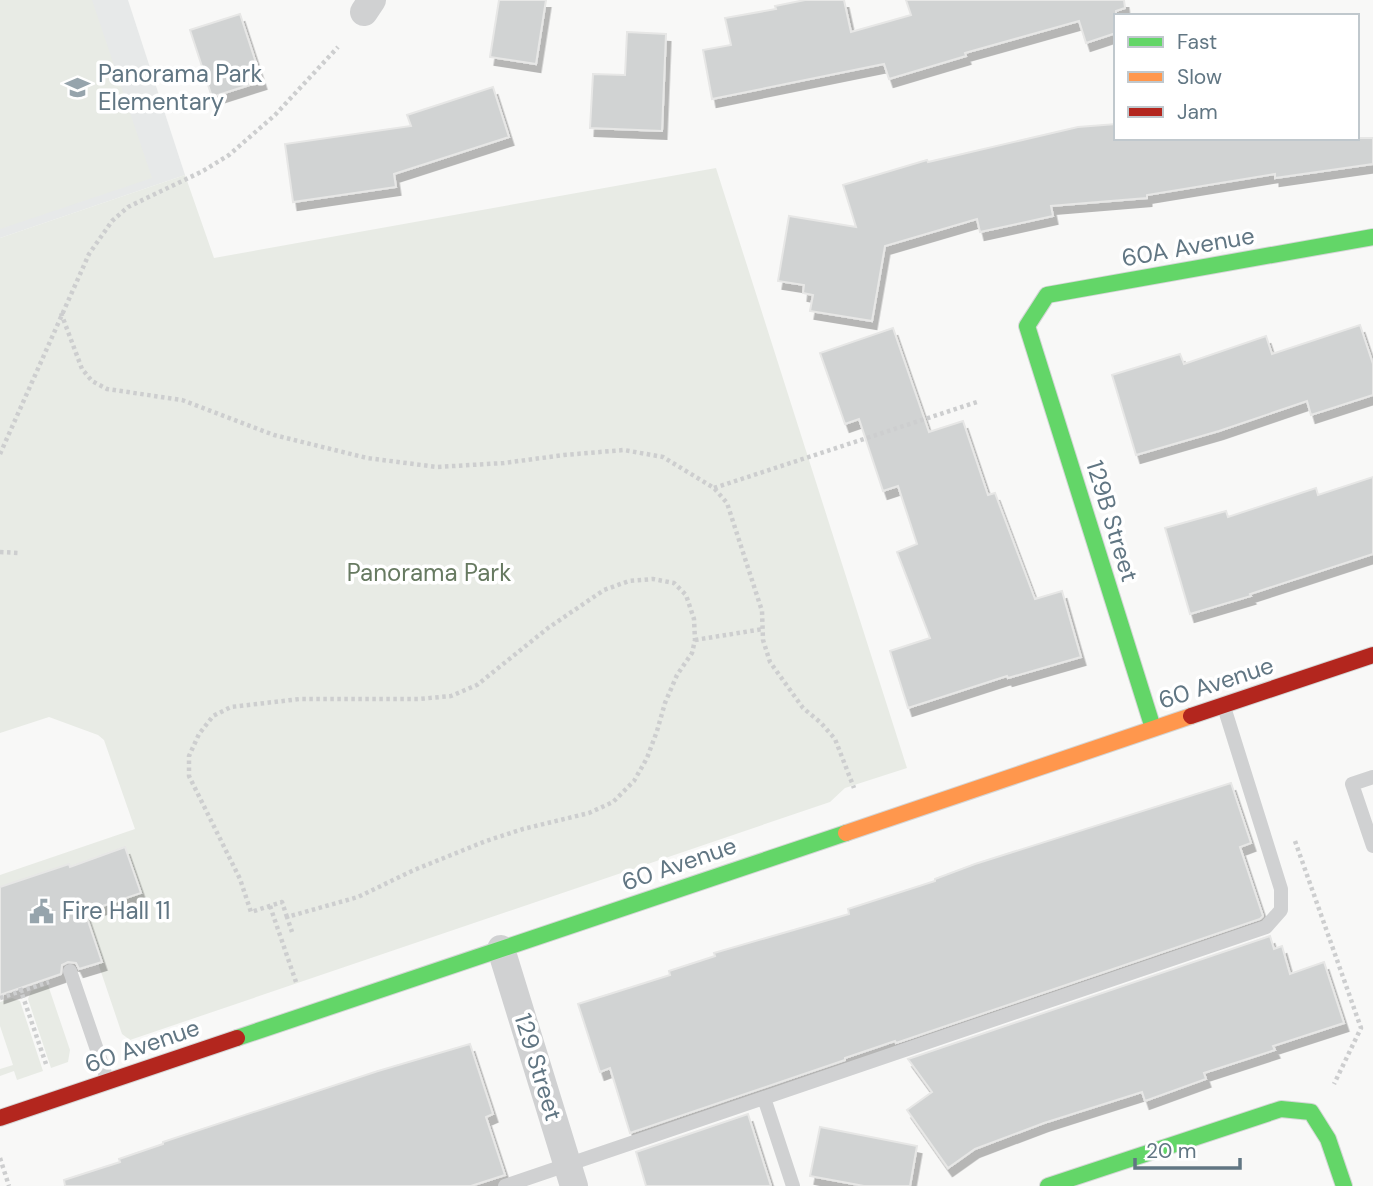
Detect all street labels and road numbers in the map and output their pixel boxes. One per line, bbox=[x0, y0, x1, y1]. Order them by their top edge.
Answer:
street label: 60A Avenue bbox=[1119, 220, 1257, 273]
street label: 129B Street bbox=[1079, 457, 1146, 585]
street label: 60 Avenue bbox=[1154, 649, 1277, 716]
street label: 60 Avenue bbox=[617, 829, 740, 898]
street label: 129 Street bbox=[507, 1009, 569, 1124]
street label: 60 Avenue bbox=[80, 1011, 203, 1080]

